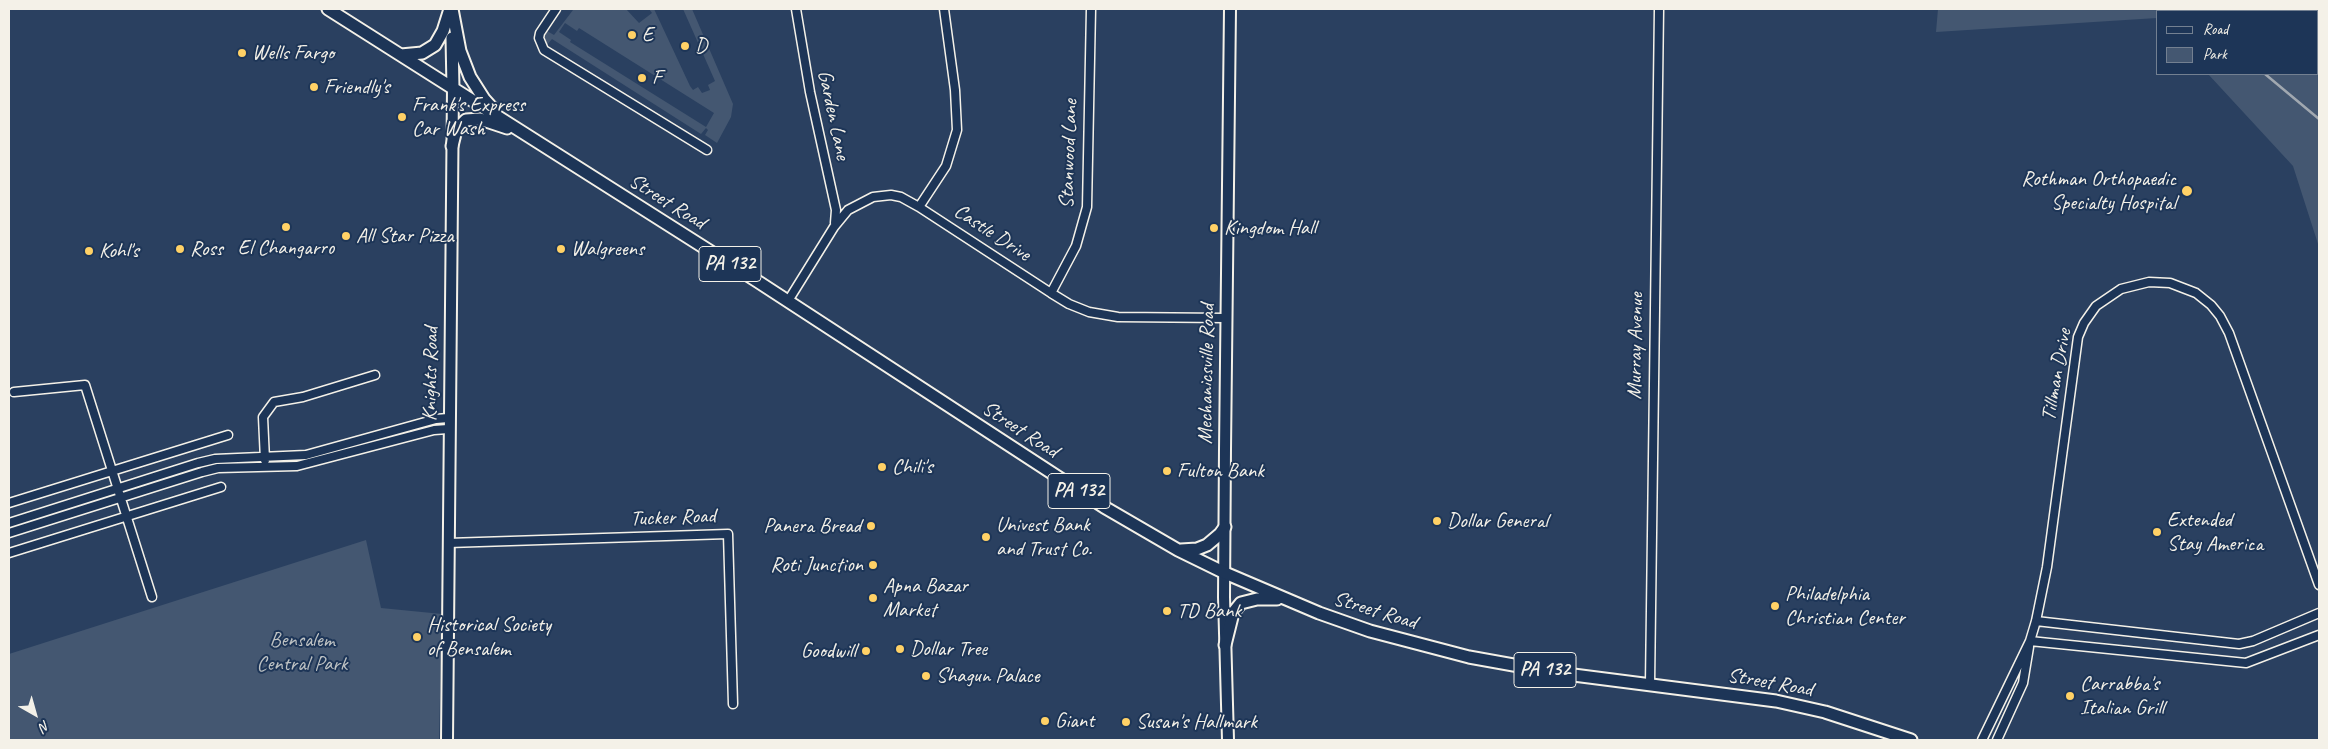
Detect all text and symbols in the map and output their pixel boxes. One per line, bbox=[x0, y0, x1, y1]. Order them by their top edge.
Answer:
legend bbox=[2156, 10, 2318, 75]
text: Road bbox=[2203, 20, 2228, 39]
place label: E bbox=[642, 22, 653, 48]
marker: E bbox=[626, 29, 638, 41]
place label: D bbox=[695, 33, 707, 59]
place label: Wells Fargo bbox=[252, 40, 334, 66]
marker: D bbox=[679, 40, 691, 52]
text: Park bbox=[2203, 45, 2227, 64]
marker: Wells Fargo bbox=[236, 47, 248, 59]
place label: F bbox=[652, 65, 662, 91]
street label: Garden Lane bbox=[811, 68, 855, 162]
marker: F bbox=[636, 72, 648, 84]
place label: Friendly's bbox=[324, 74, 390, 100]
marker: Friendly's bbox=[308, 81, 320, 93]
place label: Frank's Express Car Wash bbox=[412, 92, 525, 142]
street label: Stanwood Lane bbox=[1054, 99, 1084, 209]
marker: Frank's Express Car Wash bbox=[396, 111, 408, 123]
place label: Rothman Orthopaedic Specialty Hospital bbox=[2021, 166, 2176, 216]
street label: Street Road bbox=[624, 169, 710, 235]
marker: Rothman Orthopaedic Specialty Hospital bbox=[2180, 184, 2194, 198]
street label: Castle Drive bbox=[949, 199, 1035, 267]
place label: Kingdom Hall bbox=[1224, 215, 1316, 241]
marker: El Changarro bbox=[280, 221, 292, 233]
marker: Kingdom Hall bbox=[1208, 222, 1220, 234]
place label: All Star Pizza bbox=[356, 223, 454, 249]
marker: All Star Pizza bbox=[340, 230, 352, 242]
place label: El Changarro bbox=[238, 235, 334, 261]
place label: Ross bbox=[190, 236, 223, 262]
place label: Walgreens bbox=[571, 236, 644, 262]
place label: Kohl's bbox=[99, 238, 139, 264]
marker: Ross bbox=[174, 243, 186, 255]
marker: Walgreens bbox=[555, 243, 567, 255]
marker: Kohl's bbox=[83, 245, 95, 257]
road number: PA 132 bbox=[699, 246, 761, 282]
street label: Murray Avenue bbox=[1622, 292, 1650, 400]
street label: Mechanicsville Road bbox=[1193, 304, 1221, 444]
street label: Knights Road bbox=[418, 327, 444, 421]
street label: Tillman Drive bbox=[2037, 327, 2077, 423]
street label: Street Road bbox=[977, 396, 1063, 464]
place label: Chili's bbox=[892, 454, 933, 480]
place label: Fulton Bank bbox=[1177, 458, 1264, 484]
marker: Chili's bbox=[876, 461, 888, 473]
marker: Fulton Bank bbox=[1161, 465, 1173, 477]
road number: PA 132 bbox=[1048, 474, 1110, 508]
street label: Tucker Road bbox=[630, 504, 716, 532]
place label: Extended Stay America bbox=[2167, 507, 2263, 557]
place label: Dollar General bbox=[1447, 508, 1548, 534]
place label: Univest Bank and Trust Co. bbox=[996, 512, 1092, 562]
place label: Panera Bread bbox=[763, 513, 861, 539]
marker: Dollar General bbox=[1431, 515, 1443, 527]
marker: Panera Bread bbox=[865, 520, 877, 532]
marker: Extended Stay America bbox=[2151, 526, 2163, 538]
marker: Univest Bank and Trust Co. bbox=[980, 531, 992, 543]
place label: Roti Junction bbox=[770, 552, 863, 578]
marker: Roti Junction bbox=[867, 559, 879, 571]
place label: Apna Bazar Market bbox=[883, 573, 968, 623]
place label: Philadelphia Christian Center bbox=[1785, 581, 1905, 631]
street label: Street Road bbox=[1330, 586, 1420, 636]
marker: Apna Bazar Market bbox=[867, 592, 879, 604]
place label: TD Bank bbox=[1177, 598, 1241, 624]
marker: Philadelphia Christian Center bbox=[1769, 600, 1781, 612]
marker: TD Bank bbox=[1161, 605, 1173, 617]
place label: Historical Society of Bensalem bbox=[427, 612, 551, 662]
park label: Bensalem Central Park bbox=[256, 627, 348, 677]
marker: Historical Society of Bensalem bbox=[411, 631, 423, 643]
place label: Dollar Tree bbox=[910, 636, 987, 662]
place label: Goodwill bbox=[801, 638, 856, 664]
marker: Dollar Tree bbox=[894, 643, 906, 655]
marker: Goodwill bbox=[860, 645, 872, 657]
road number: PA 132 bbox=[1514, 652, 1576, 688]
place label: Shagun Palace bbox=[936, 663, 1040, 689]
street label: Street Road bbox=[1725, 663, 1815, 703]
marker: Shagun Palace bbox=[920, 670, 932, 682]
place label: Carrabba's Italian Grill bbox=[2080, 671, 2164, 721]
north arrow bbox=[10, 689, 60, 739]
marker: Carrabba's Italian Grill bbox=[2064, 690, 2076, 702]
place label: Giant bbox=[1055, 708, 1094, 734]
place label: Susan's Hallmark bbox=[1136, 709, 1257, 735]
marker: Giant bbox=[1039, 715, 1051, 727]
marker: Susan's Hallmark bbox=[1120, 716, 1132, 728]
text: N bbox=[36, 717, 53, 736]

